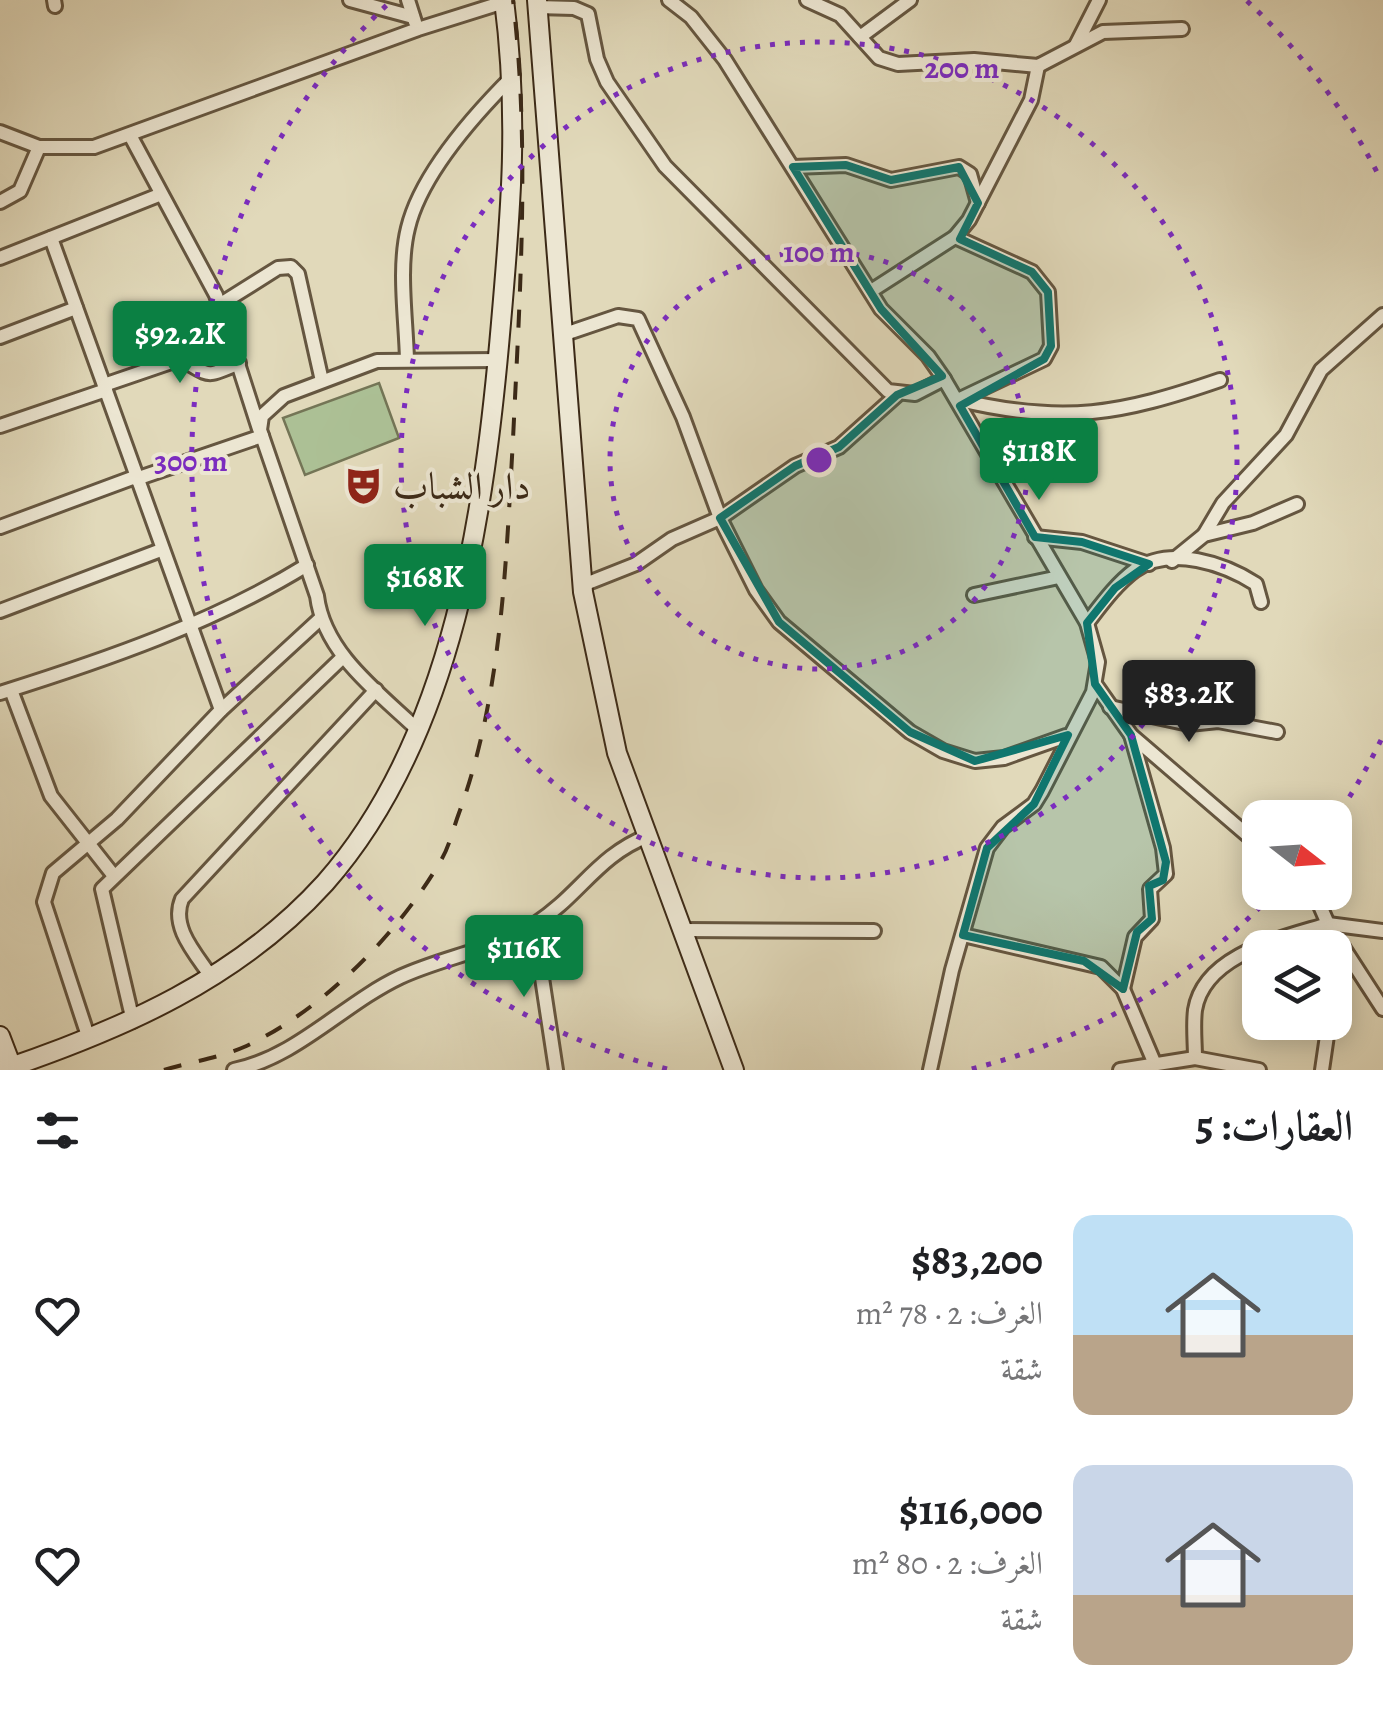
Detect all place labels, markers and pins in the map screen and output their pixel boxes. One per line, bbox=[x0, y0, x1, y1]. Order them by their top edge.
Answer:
pin: $92.2K bbox=[99, 301, 261, 386]
pin: $118K bbox=[969, 418, 1109, 503]
centre of rings bbox=[801, 442, 837, 478]
place label: دار الشباب bbox=[393, 460, 531, 512]
theatre icon: دار الشباب bbox=[342, 465, 384, 507]
pin: $168K bbox=[355, 544, 495, 629]
pin: $83.2K bbox=[1108, 660, 1270, 745]
pin: $116K bbox=[454, 915, 594, 1000]

